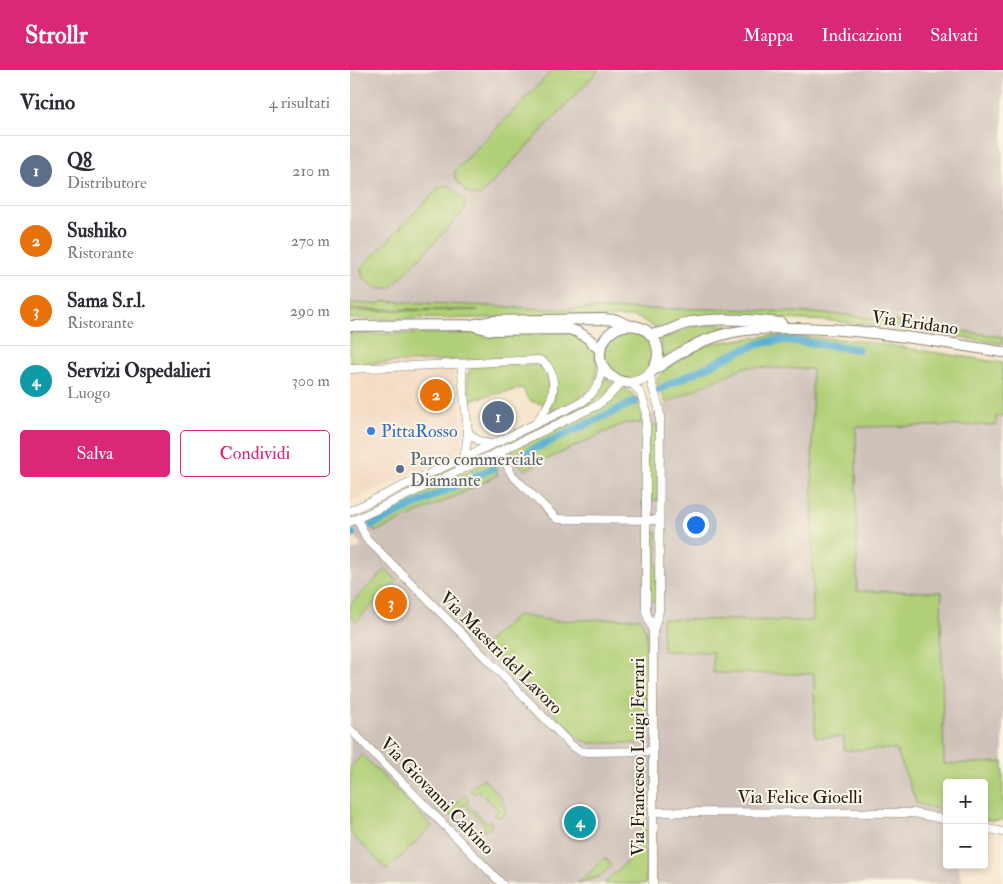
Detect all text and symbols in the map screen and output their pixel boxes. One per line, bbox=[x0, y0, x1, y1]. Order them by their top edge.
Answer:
text: Strollr bbox=[25, 20, 88, 51]
text: Mappa bbox=[743, 24, 793, 47]
text: Indicazioni bbox=[821, 24, 902, 47]
text: Salvati bbox=[930, 24, 978, 47]
text: Vicino bbox=[20, 89, 75, 116]
text: 4 risultati bbox=[269, 93, 330, 113]
text: Q8 bbox=[67, 149, 92, 173]
text: 1 bbox=[33, 161, 39, 181]
text: 210 m bbox=[292, 161, 330, 181]
text: Distributore bbox=[67, 173, 147, 193]
text: Sushiko bbox=[67, 219, 127, 243]
text: 2 bbox=[32, 231, 40, 251]
text: 270 m bbox=[291, 231, 330, 251]
text: Ristorante bbox=[67, 243, 134, 263]
text: Sama S.r.l. bbox=[67, 289, 145, 313]
text: 3 bbox=[33, 301, 39, 321]
text: 290 m bbox=[290, 301, 330, 321]
street label: Via Eridano bbox=[870, 306, 960, 341]
text: Ristorante bbox=[67, 313, 134, 333]
text: Servizi Ospedalieri bbox=[67, 359, 211, 383]
text: 4 bbox=[32, 371, 40, 391]
text: 300 m bbox=[292, 371, 330, 391]
pin: 2 bbox=[420, 376, 452, 414]
text: Luogo bbox=[67, 383, 110, 403]
pin: 1 bbox=[482, 398, 514, 436]
place label: PittaRosso bbox=[381, 420, 458, 443]
marker: PittaRosso bbox=[365, 425, 377, 437]
button: Salva bbox=[20, 430, 170, 477]
button: Condividi bbox=[180, 430, 330, 477]
place label: Parco commerciale Diamante bbox=[410, 448, 544, 492]
marker: Parco commerciale Diamante bbox=[394, 463, 406, 475]
your location bbox=[683, 512, 709, 538]
pin: 3 bbox=[375, 584, 407, 622]
street label: Via Maestri del Lavoro bbox=[435, 587, 568, 720]
street label: Via Francesco Luigi Ferrari bbox=[627, 657, 650, 856]
street label: Via Giovanni Calvino bbox=[375, 732, 499, 860]
map controls bbox=[943, 779, 988, 869]
button: + bbox=[943, 779, 988, 824]
street label: Via Felice Gioelli bbox=[738, 786, 863, 809]
pin: 4 bbox=[564, 803, 596, 841]
button: − bbox=[943, 824, 988, 869]

